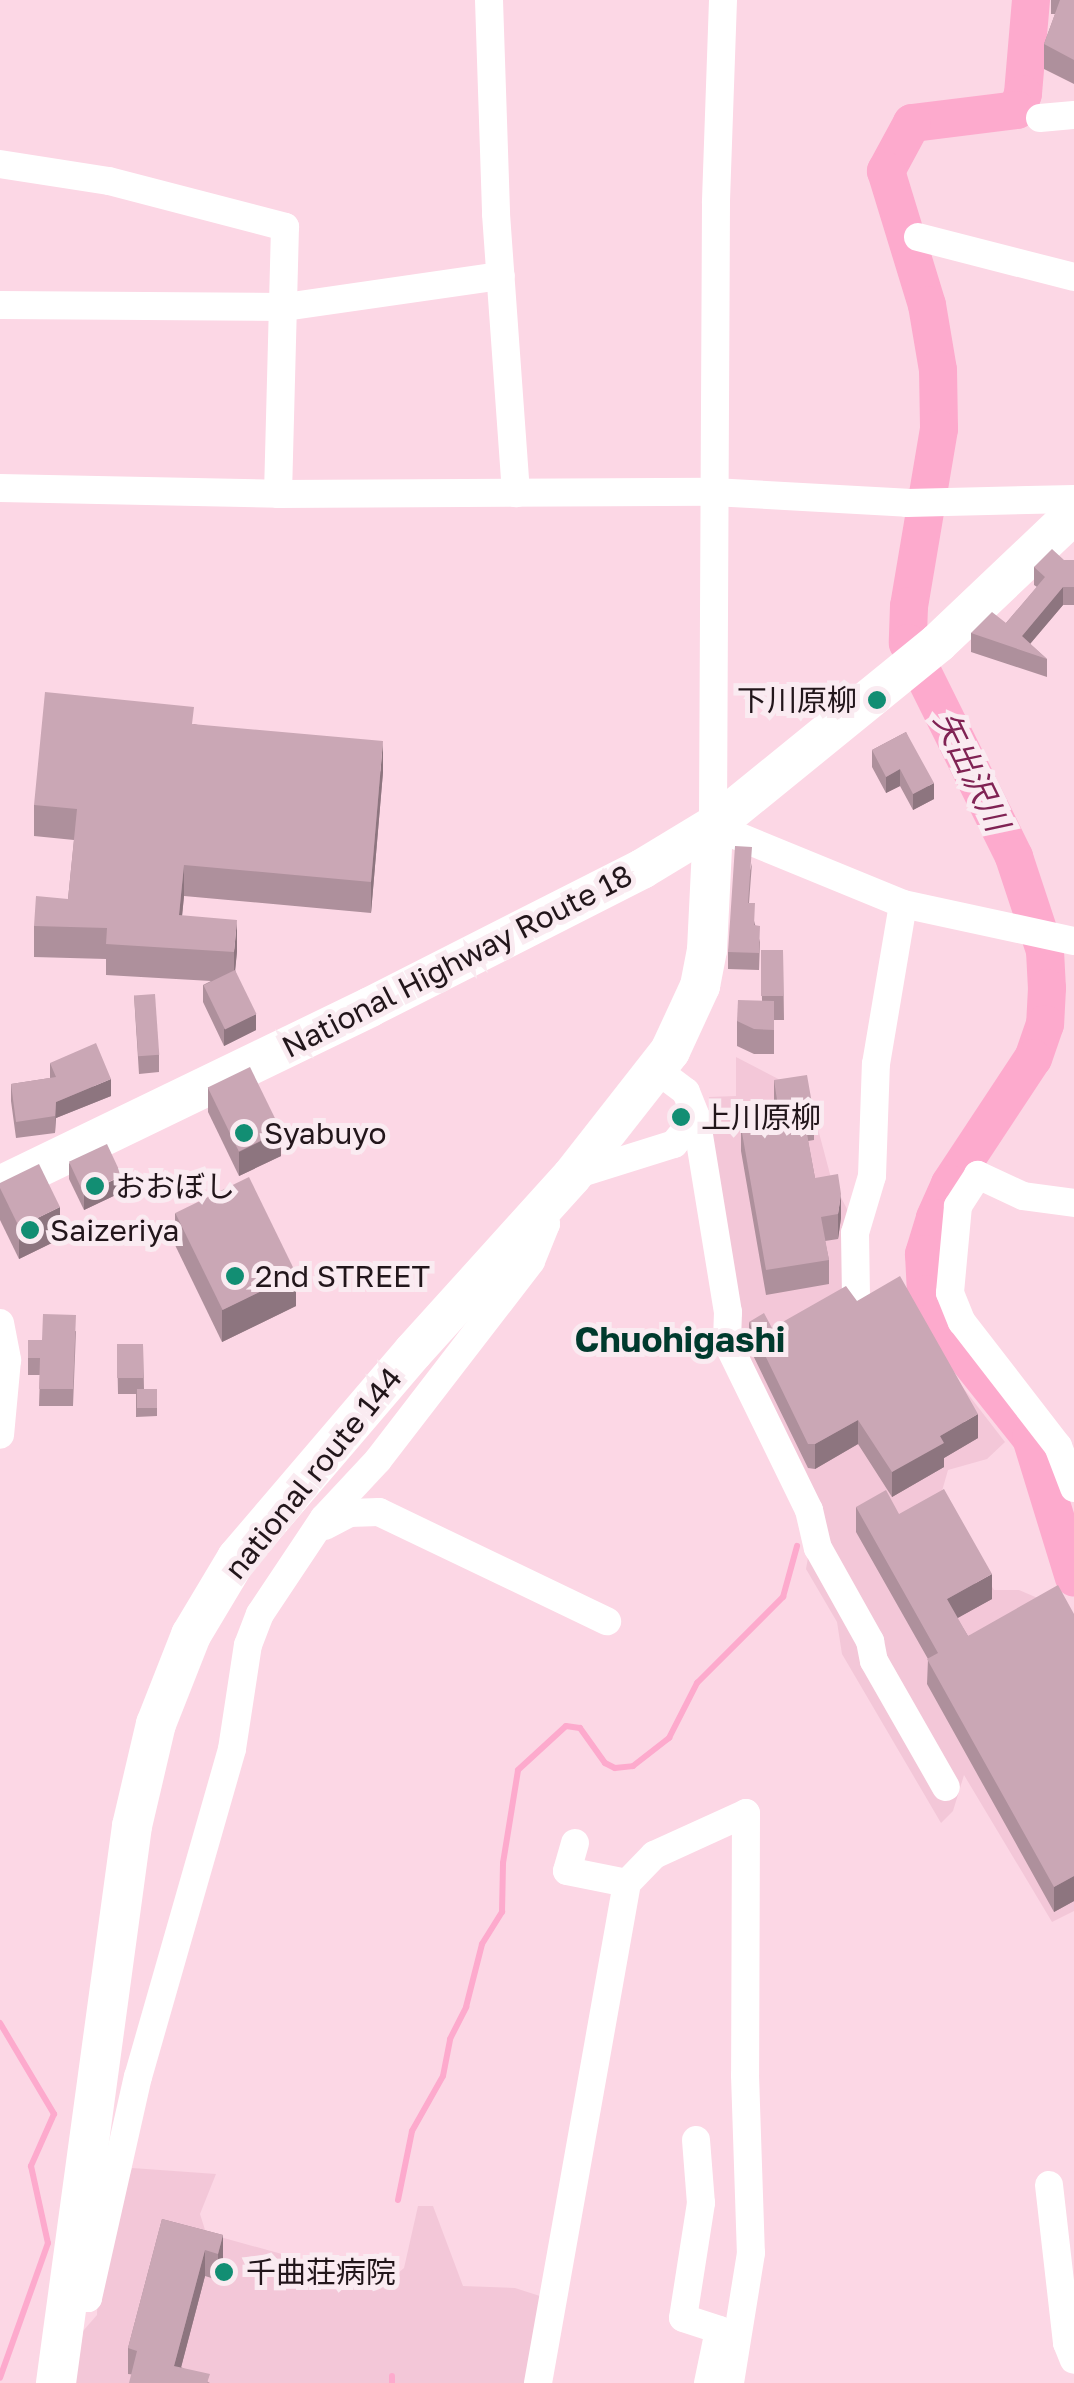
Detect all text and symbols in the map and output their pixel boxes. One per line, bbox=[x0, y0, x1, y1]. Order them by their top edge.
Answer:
place label: 下川原柳 bbox=[737, 682, 857, 718]
marker: 下川原柳 bbox=[866, 689, 888, 711]
water label: 矢出沢川 bbox=[927, 705, 1017, 837]
street label: National Highway Route 18 bbox=[276, 857, 638, 1065]
place label: 上川原柳 bbox=[701, 1099, 821, 1135]
marker: 上川原柳 bbox=[670, 1106, 692, 1128]
place label: Syabuyo bbox=[264, 1115, 387, 1151]
marker: Syabuyo bbox=[233, 1122, 255, 1144]
place label: おおぼし bbox=[115, 1168, 235, 1204]
marker: おおぼし bbox=[84, 1175, 106, 1197]
place label: Saizeriya bbox=[50, 1212, 179, 1248]
marker: Saizeriya bbox=[19, 1219, 41, 1241]
place label: 2nd STREET bbox=[255, 1258, 430, 1294]
marker: 2nd STREET bbox=[224, 1265, 246, 1287]
district label: Chuohigashi bbox=[575, 1318, 785, 1360]
street label: national route 144 bbox=[217, 1360, 409, 1586]
place label: 千曲荘病院 bbox=[246, 2254, 396, 2290]
marker: 千曲荘病院 bbox=[211, 2259, 237, 2285]

